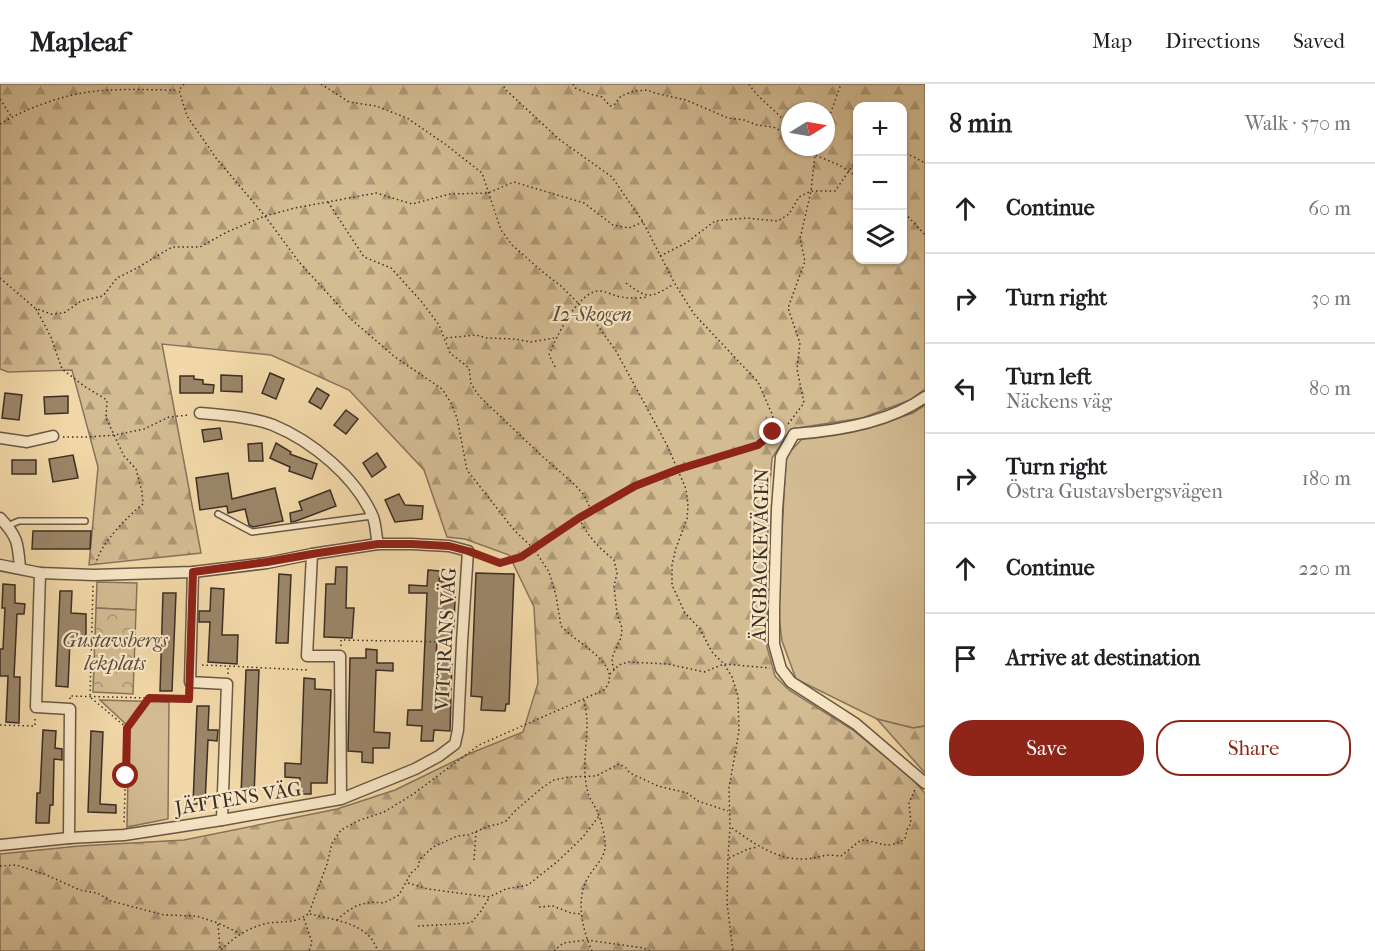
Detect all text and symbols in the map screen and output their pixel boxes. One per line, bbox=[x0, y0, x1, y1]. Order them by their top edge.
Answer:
text: Mapleaf bbox=[30, 25, 127, 58]
text: Map bbox=[1092, 29, 1132, 53]
text: Directions bbox=[1165, 29, 1260, 53]
text: Saved bbox=[1293, 29, 1345, 53]
north arrow bbox=[781, 102, 835, 156]
map controls bbox=[853, 102, 907, 264]
button: + bbox=[853, 102, 907, 156]
text: 8 min bbox=[949, 108, 1012, 139]
text: Walk · 570 m bbox=[1245, 112, 1351, 135]
button: − bbox=[853, 156, 907, 210]
icon: ahead bbox=[949, 192, 982, 225]
text: Continue bbox=[1006, 195, 1095, 221]
text: 60 m bbox=[1308, 197, 1351, 220]
button: layers bbox=[853, 210, 907, 264]
icon: right bbox=[949, 282, 982, 315]
text: Turn right bbox=[1006, 285, 1107, 311]
text: 30 m bbox=[1311, 287, 1351, 310]
park label: I2-Skogen bbox=[551, 303, 632, 326]
text: Turn left bbox=[1006, 364, 1092, 390]
icon: left bbox=[949, 372, 982, 405]
text: 80 m bbox=[1309, 377, 1351, 400]
text: Näckens väg bbox=[1006, 390, 1112, 413]
route end bbox=[759, 418, 785, 444]
text: Turn right bbox=[1006, 454, 1107, 480]
icon: right bbox=[949, 462, 982, 495]
text: 180 m bbox=[1302, 467, 1351, 490]
street label: ÄNGBACKEVÄGEN bbox=[746, 468, 774, 643]
text: Östra Gustavsbergsvägen bbox=[1006, 480, 1223, 503]
icon: ahead bbox=[949, 552, 982, 585]
text: Continue bbox=[1006, 555, 1095, 581]
text: 220 m bbox=[1298, 557, 1351, 580]
street label: VITTRANS VÄG bbox=[429, 566, 461, 713]
park label: Gustavsbergs lekplats bbox=[62, 629, 169, 675]
icon: arrive bbox=[949, 642, 982, 675]
text: Arrive at destination bbox=[1006, 645, 1200, 671]
button: Save bbox=[949, 720, 1144, 776]
button: Share bbox=[1156, 720, 1351, 776]
route start bbox=[112, 762, 138, 788]
street label: JÄTTENS VÄG bbox=[171, 776, 303, 820]

